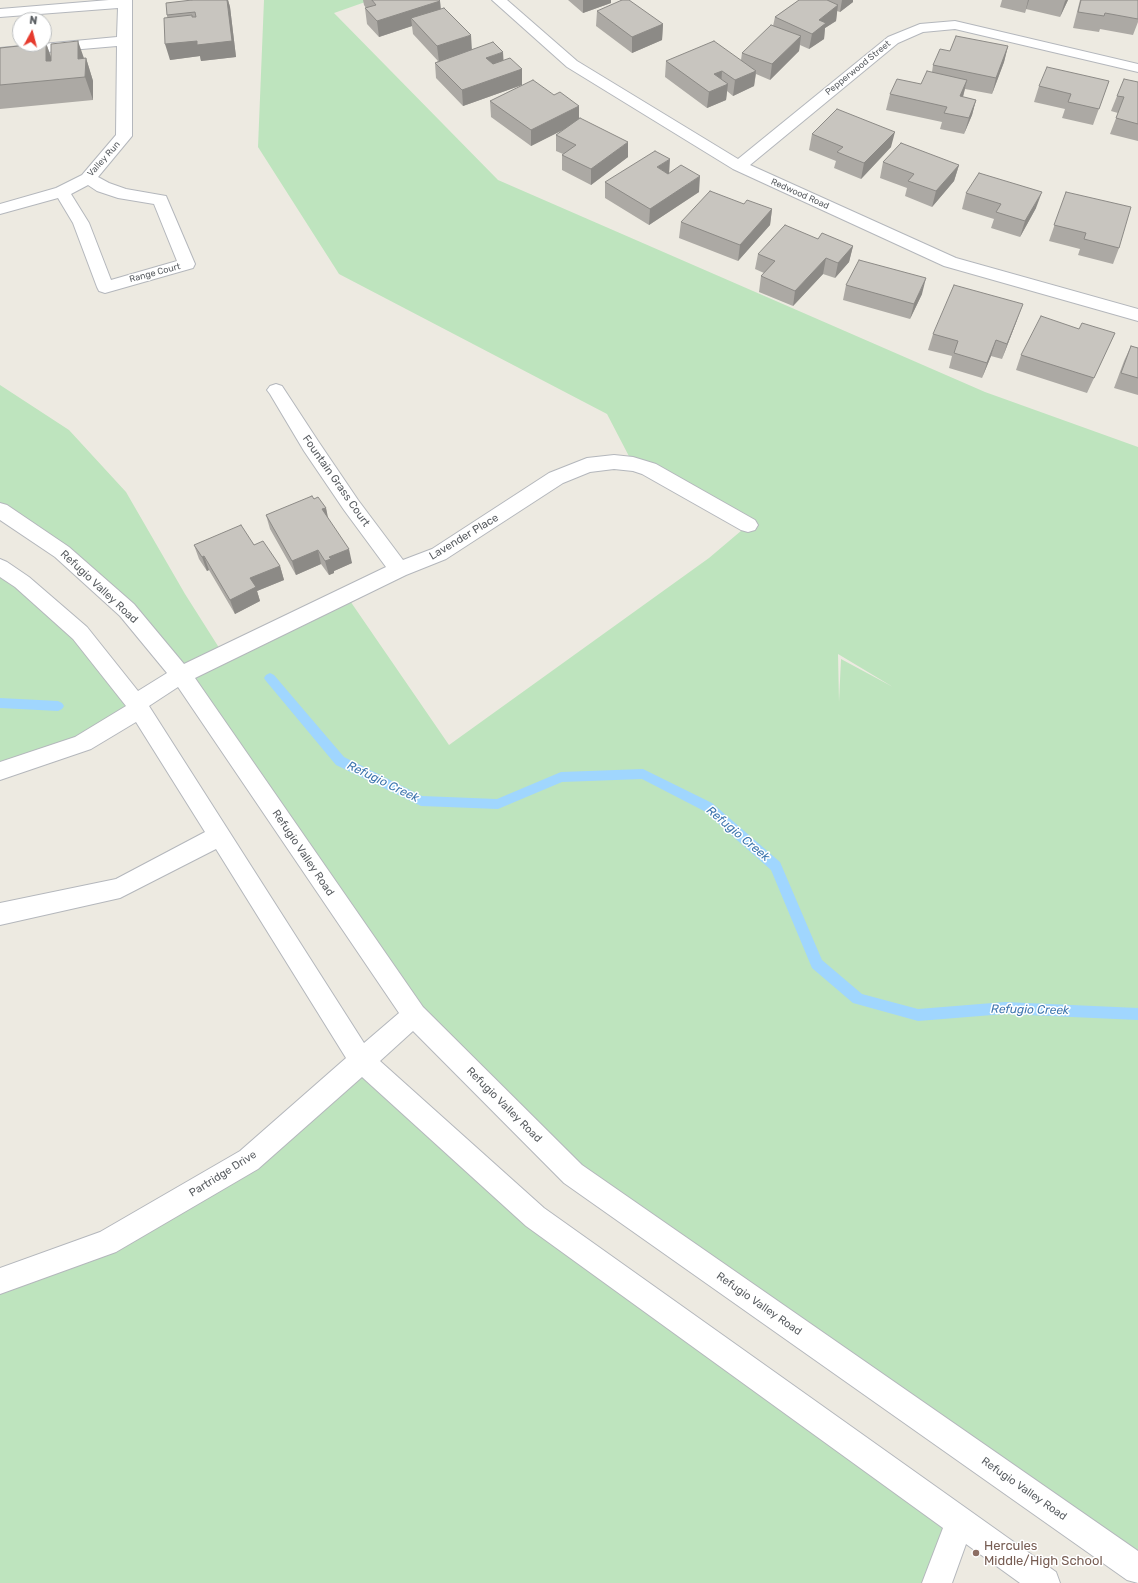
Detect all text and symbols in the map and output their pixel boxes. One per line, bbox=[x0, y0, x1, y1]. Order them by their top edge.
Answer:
north arrow bbox=[12, 12, 52, 52]
text: N bbox=[29, 14, 38, 28]
street label: Pepperwood Street bbox=[823, 38, 893, 98]
street label: Valley Run bbox=[85, 139, 123, 179]
street label: Redwood Road bbox=[769, 176, 831, 212]
street label: Range Court bbox=[128, 261, 182, 285]
street label: Fountain Grass Court bbox=[299, 433, 373, 529]
street label: Lavender Place bbox=[427, 511, 501, 563]
street label: Refugio Valley Road bbox=[58, 548, 140, 626]
water label: Refugio Creek bbox=[345, 758, 421, 806]
water label: Refugio Creek bbox=[703, 803, 773, 865]
street label: Refugio Valley Road bbox=[269, 807, 337, 899]
water label: Refugio Creek bbox=[991, 1002, 1069, 1018]
street label: Refugio Valley Road bbox=[464, 1065, 544, 1145]
street label: Partridge Drive bbox=[187, 1148, 259, 1200]
street label: Refugio Valley Road bbox=[714, 1270, 804, 1338]
street label: Refugio Valley Road bbox=[979, 1455, 1069, 1523]
place label: Hercules Middle/High School bbox=[984, 1538, 1103, 1569]
marker: Hercules Middle/High School bbox=[971, 1548, 981, 1558]

